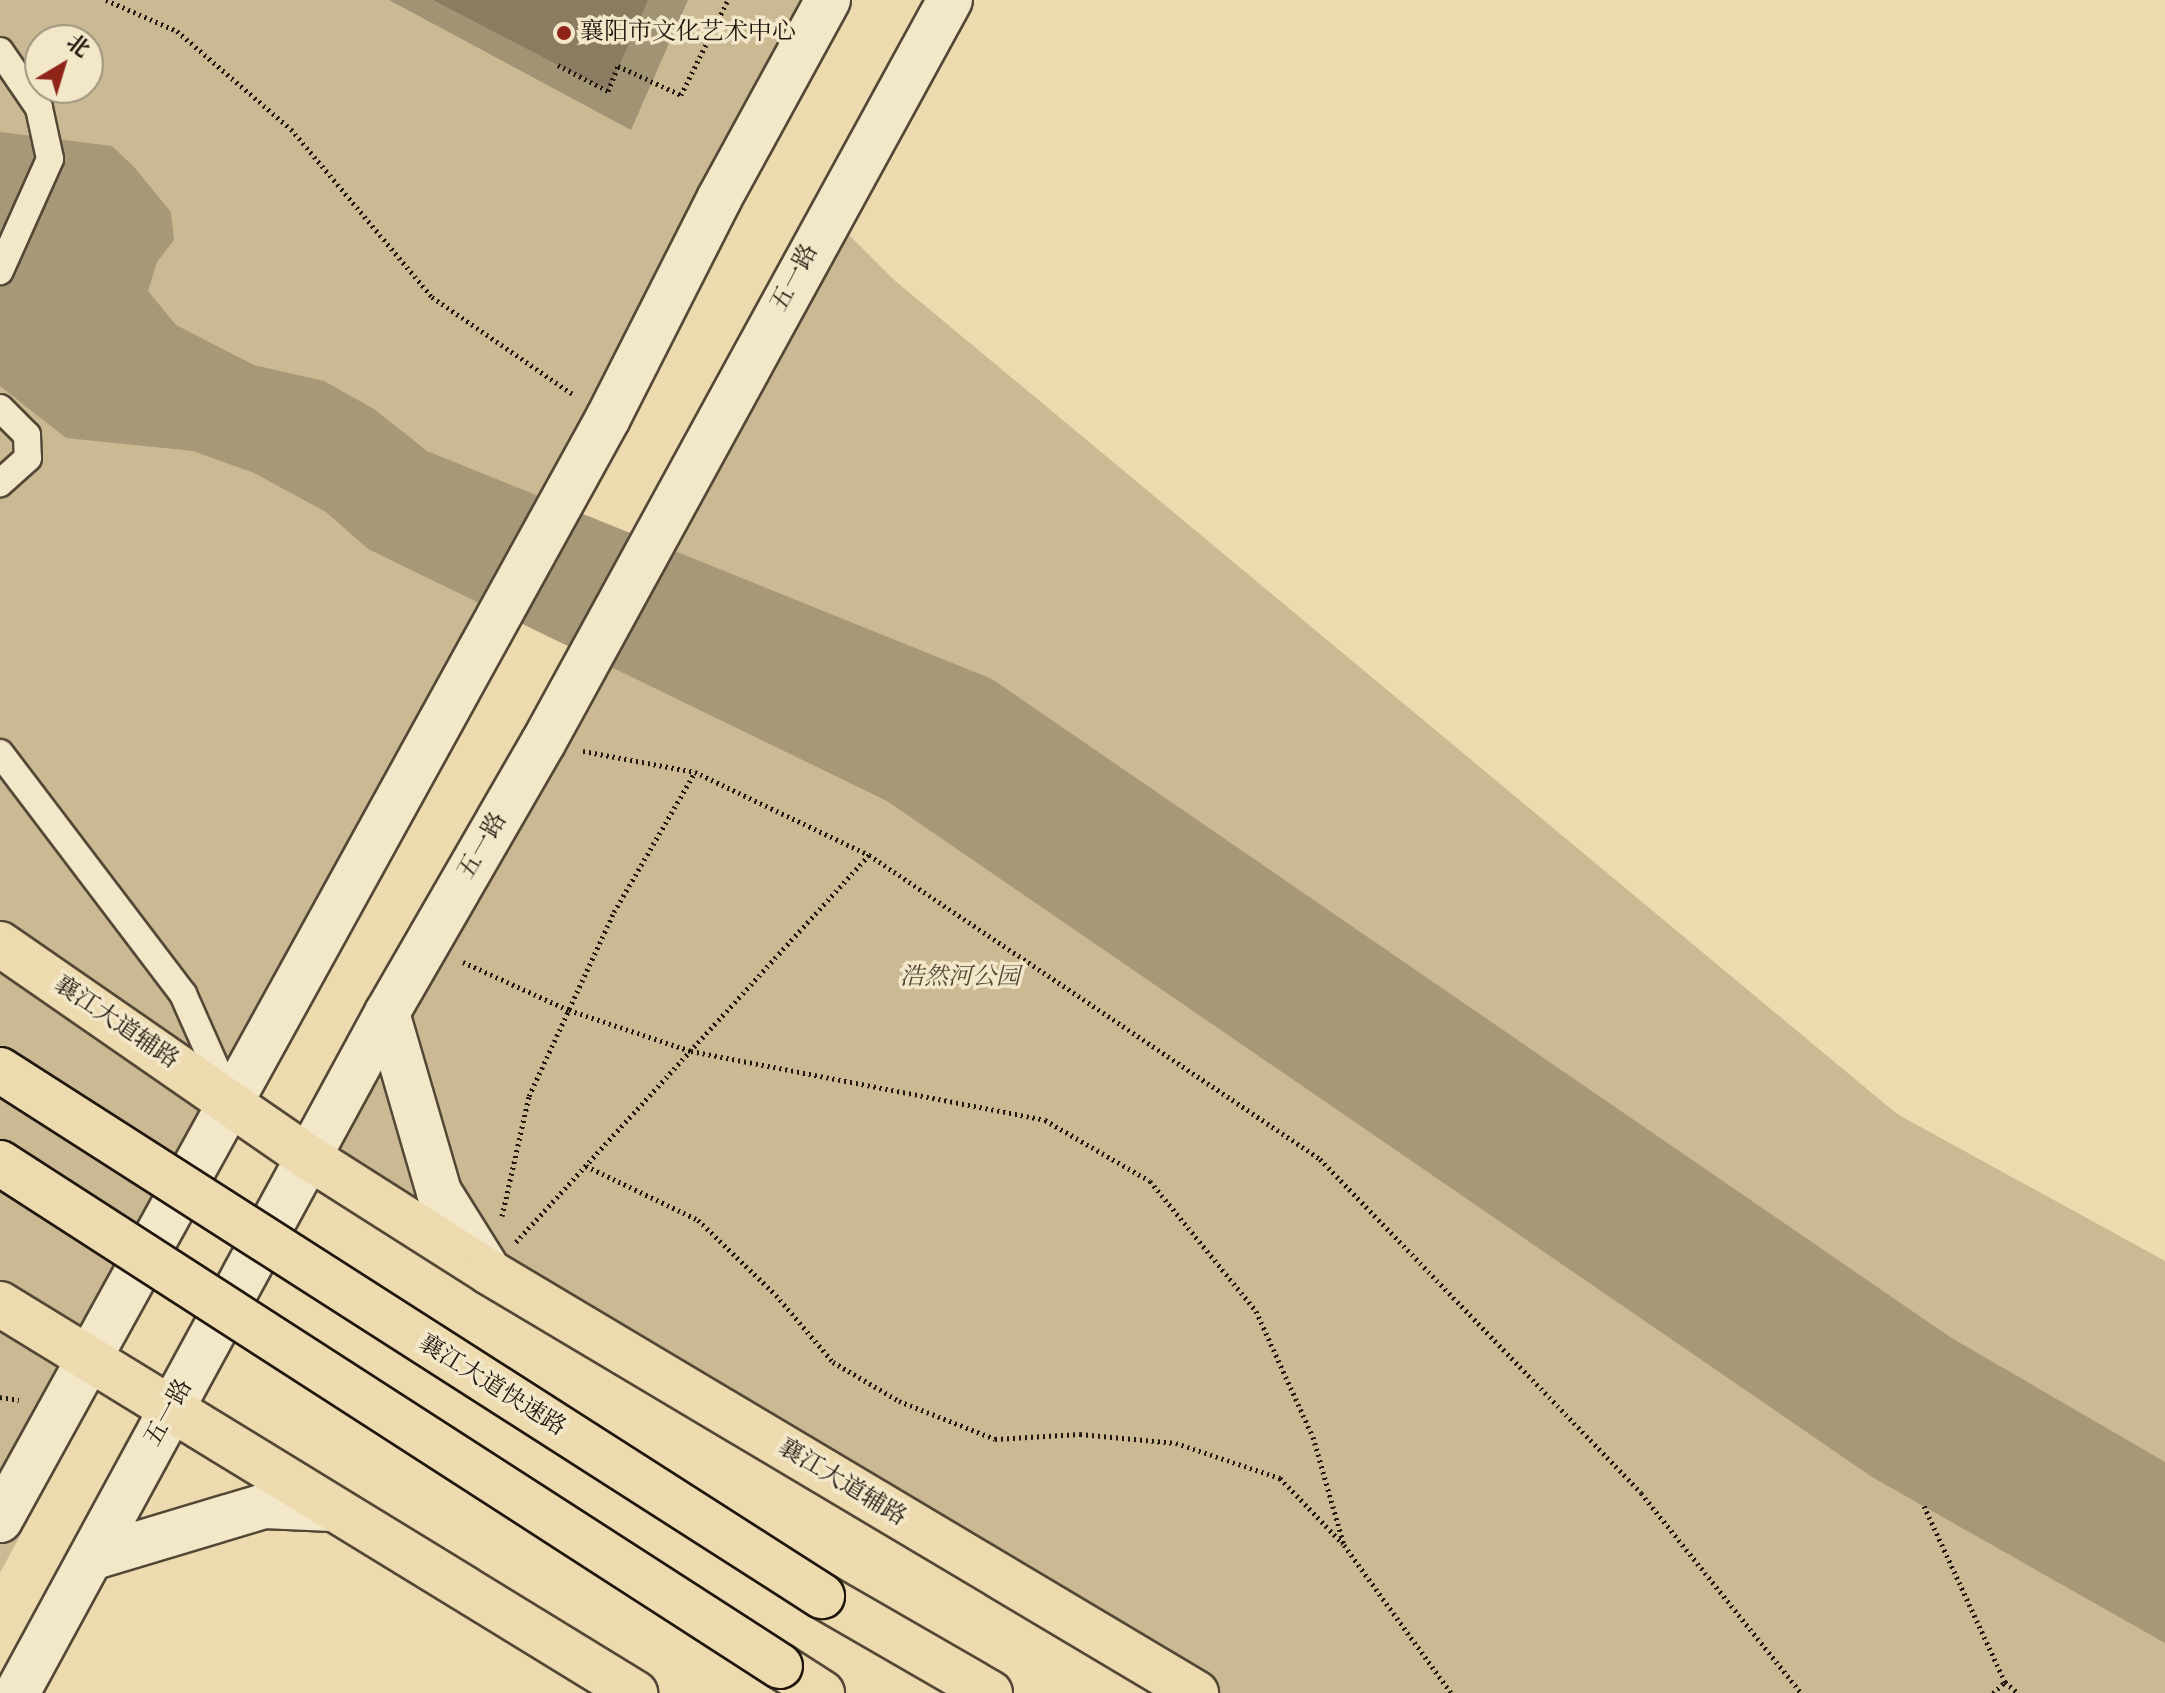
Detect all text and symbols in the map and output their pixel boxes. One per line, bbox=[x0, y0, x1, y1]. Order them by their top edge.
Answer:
place label: 襄阳市文化艺术中心 bbox=[580, 19, 796, 47]
north arrow bbox=[24, 24, 104, 104]
marker: 襄阳市文化艺术中心 bbox=[555, 24, 573, 42]
text: 北 bbox=[61, 29, 95, 64]
street label: 五一路 bbox=[765, 239, 825, 317]
street label: 五一路 bbox=[453, 808, 513, 884]
park label: 浩然河公园 bbox=[900, 964, 1020, 992]
street label: 襄江大道辅路 bbox=[48, 971, 184, 1075]
street label: 襄江大道快速路 bbox=[413, 1329, 571, 1443]
street label: 五一路 bbox=[139, 1375, 199, 1451]
street label: 襄江大道辅路 bbox=[773, 1434, 911, 1532]

